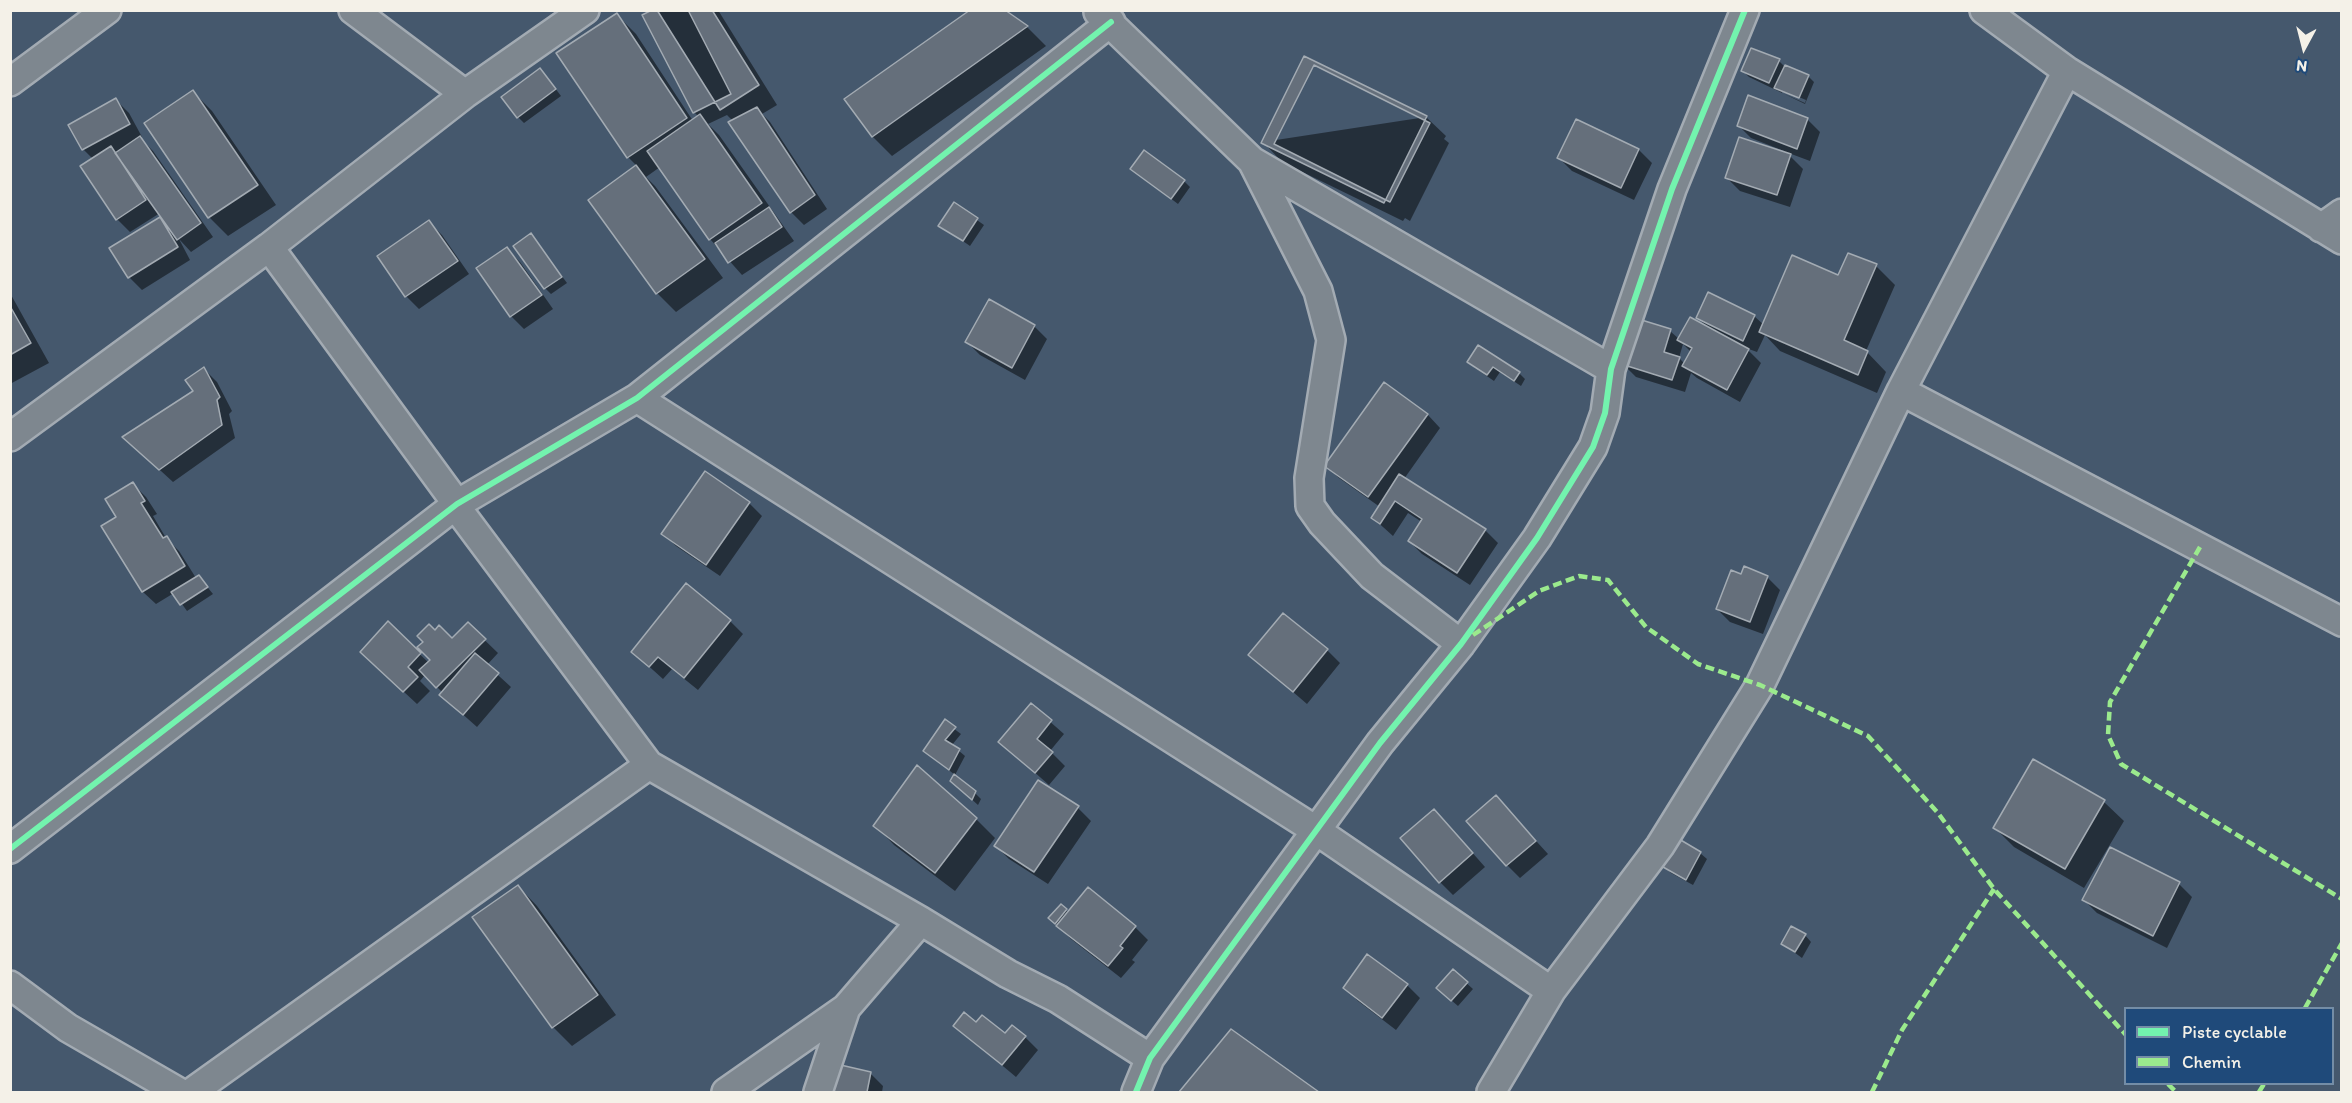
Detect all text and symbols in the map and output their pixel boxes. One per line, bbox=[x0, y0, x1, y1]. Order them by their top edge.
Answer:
north arrow bbox=[2274, 18, 2334, 78]
text: N bbox=[2295, 56, 2308, 76]
legend bbox=[2124, 1007, 2334, 1085]
text: Piste cyclable bbox=[2182, 1021, 2287, 1043]
text: Chemin bbox=[2182, 1051, 2241, 1073]

